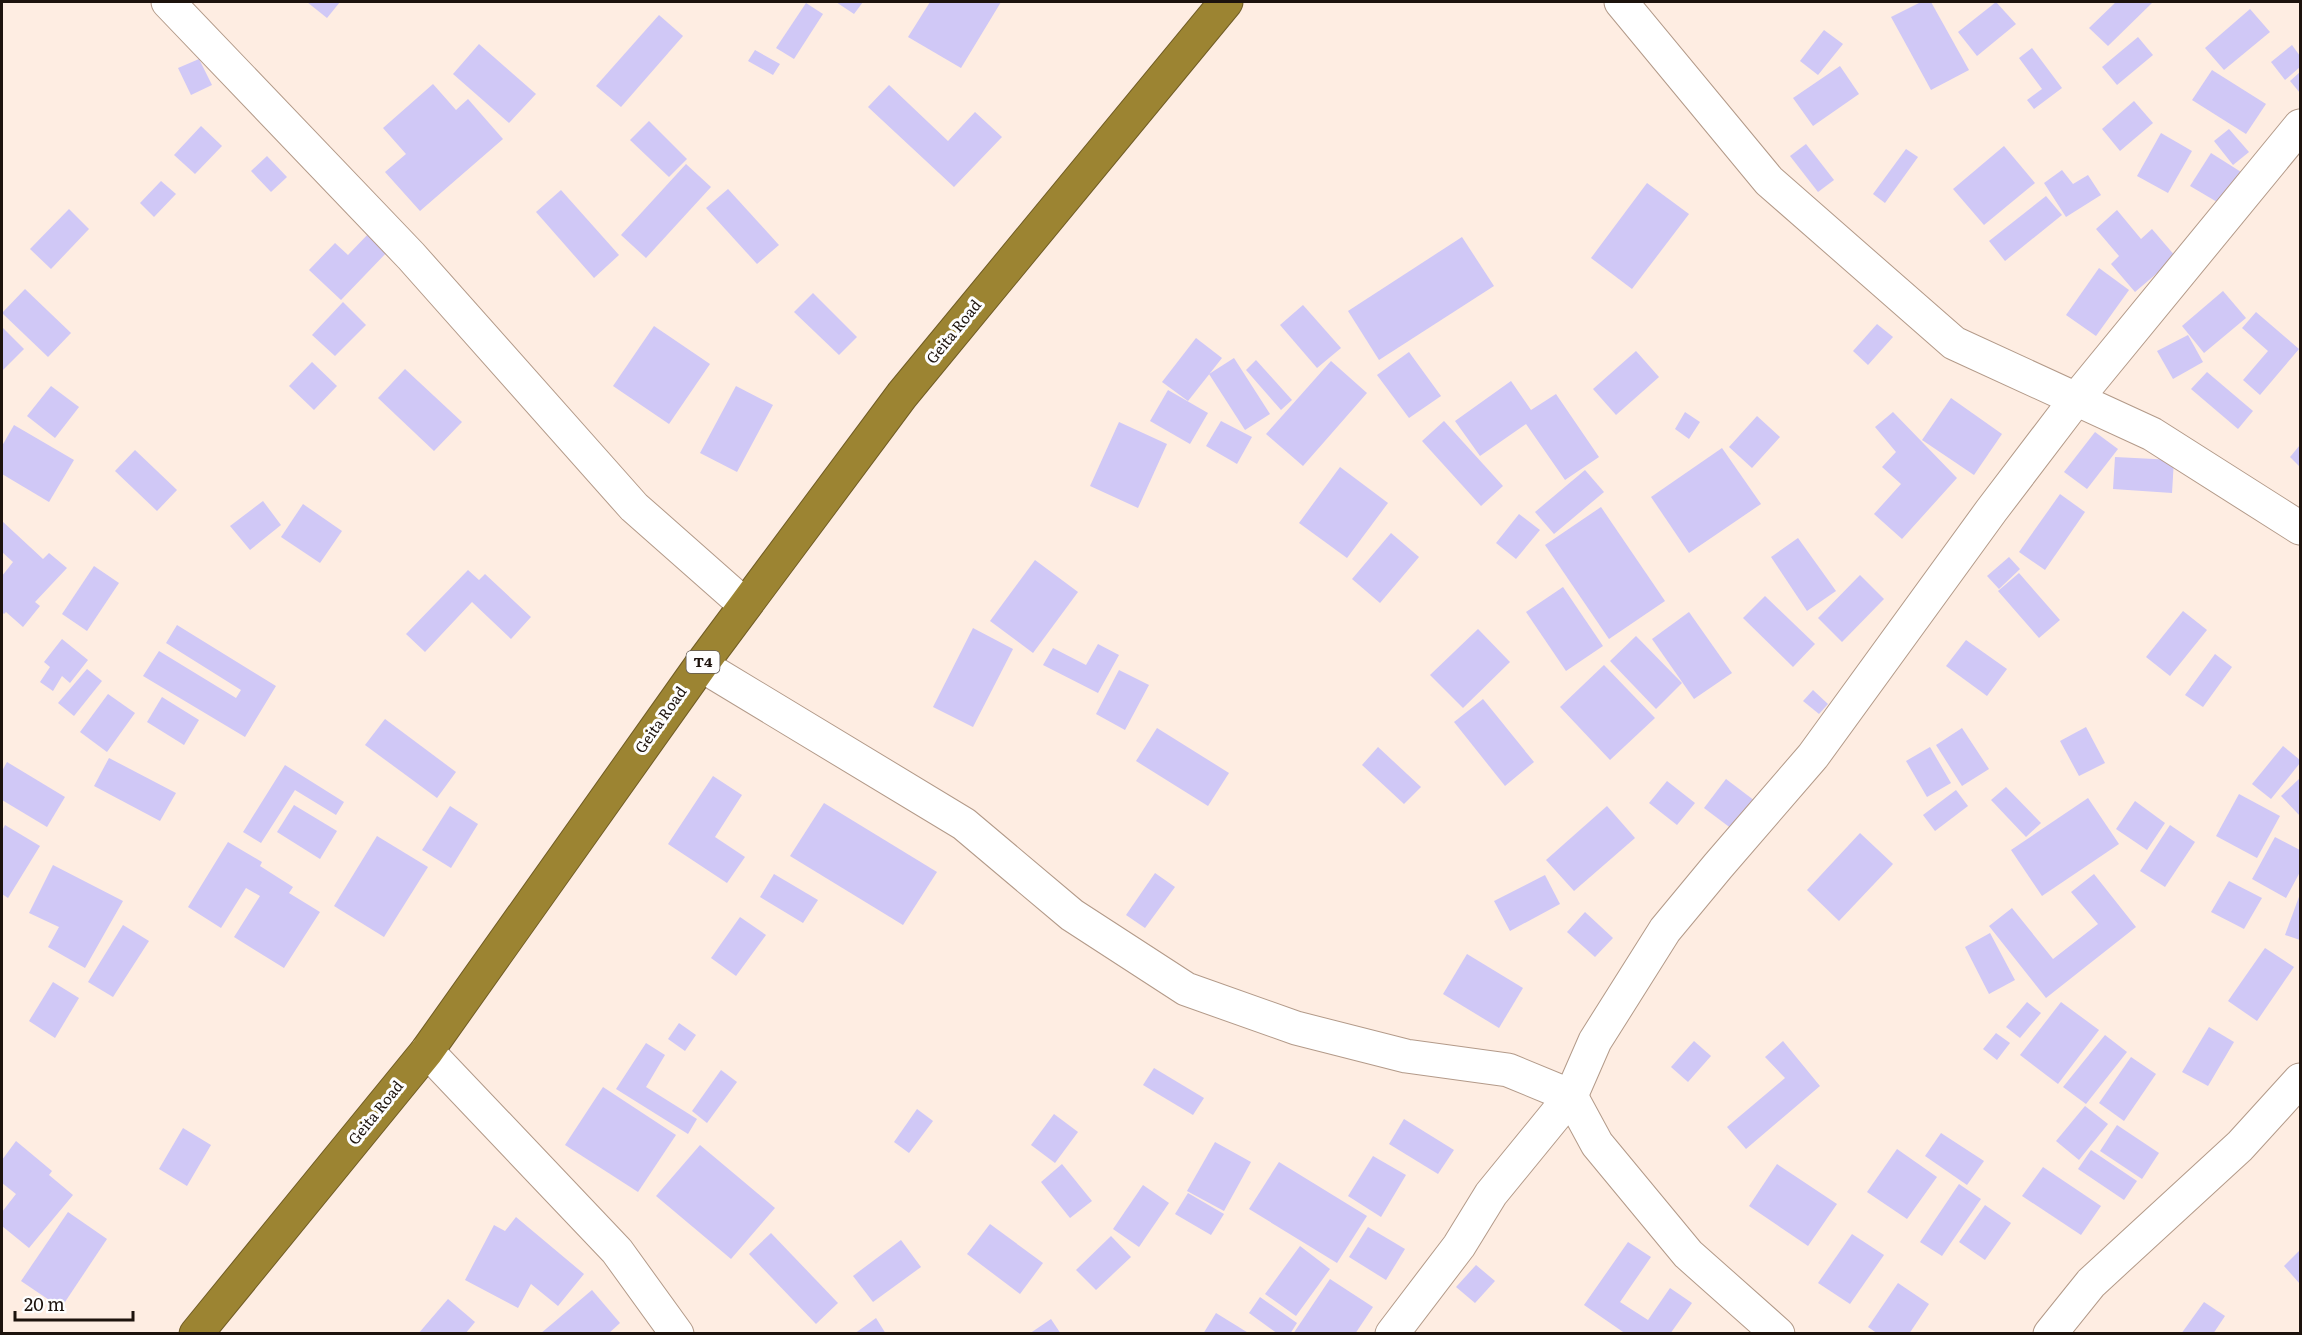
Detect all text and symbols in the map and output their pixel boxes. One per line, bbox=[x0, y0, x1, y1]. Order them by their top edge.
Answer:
street label: Geita Road bbox=[920, 294, 986, 368]
road number: T4 bbox=[686, 651, 720, 673]
street label: Geita Road bbox=[628, 681, 691, 757]
street label: Geita Road bbox=[342, 1075, 408, 1149]
scale bar bbox=[15, 1284, 134, 1322]
text: 20 m bbox=[24, 1290, 65, 1317]

